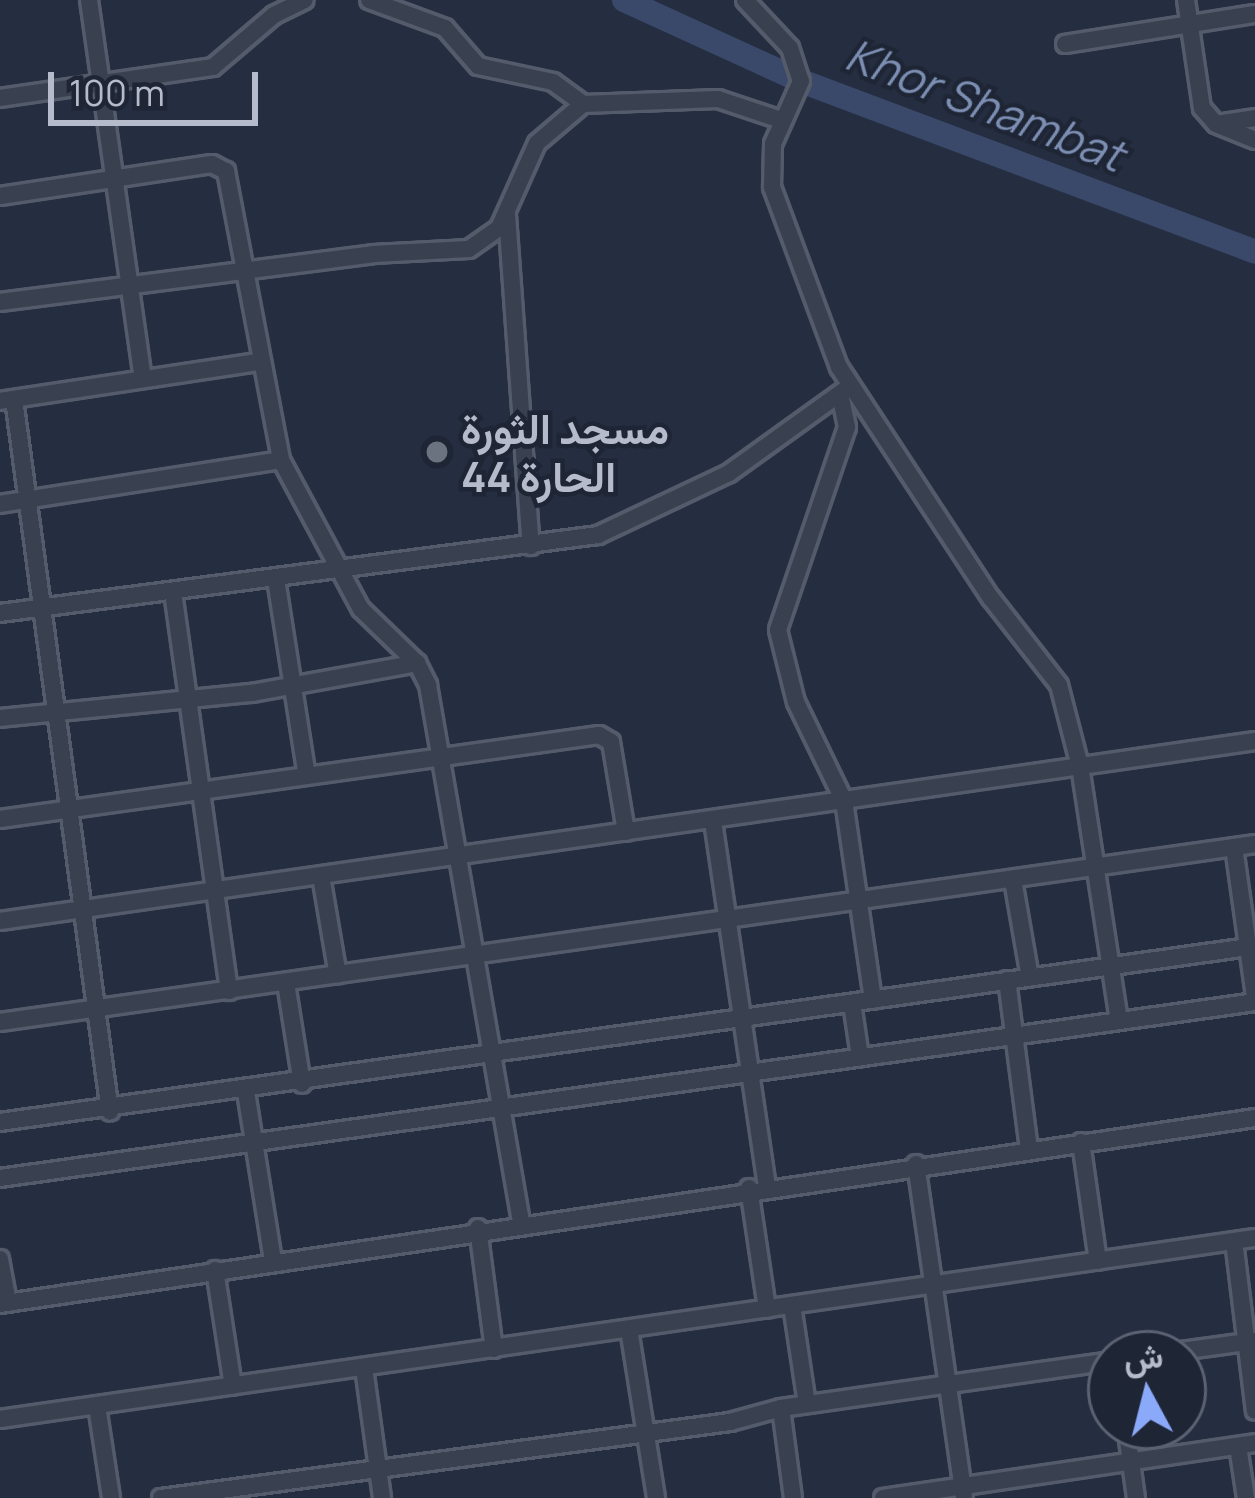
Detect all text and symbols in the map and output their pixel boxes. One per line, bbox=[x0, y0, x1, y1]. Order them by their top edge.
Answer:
water label: Khor Shambat bbox=[839, 27, 1131, 183]
scale bar bbox=[54, 48, 264, 122]
text: 100 m bbox=[69, 68, 165, 117]
place label: مسجد الثورة الحارة 44 bbox=[461, 403, 669, 502]
marker: مسجد الثورة الحارة 44 bbox=[424, 439, 450, 465]
north arrow bbox=[1087, 1330, 1207, 1450]
text: ش bbox=[1120, 1332, 1165, 1381]

